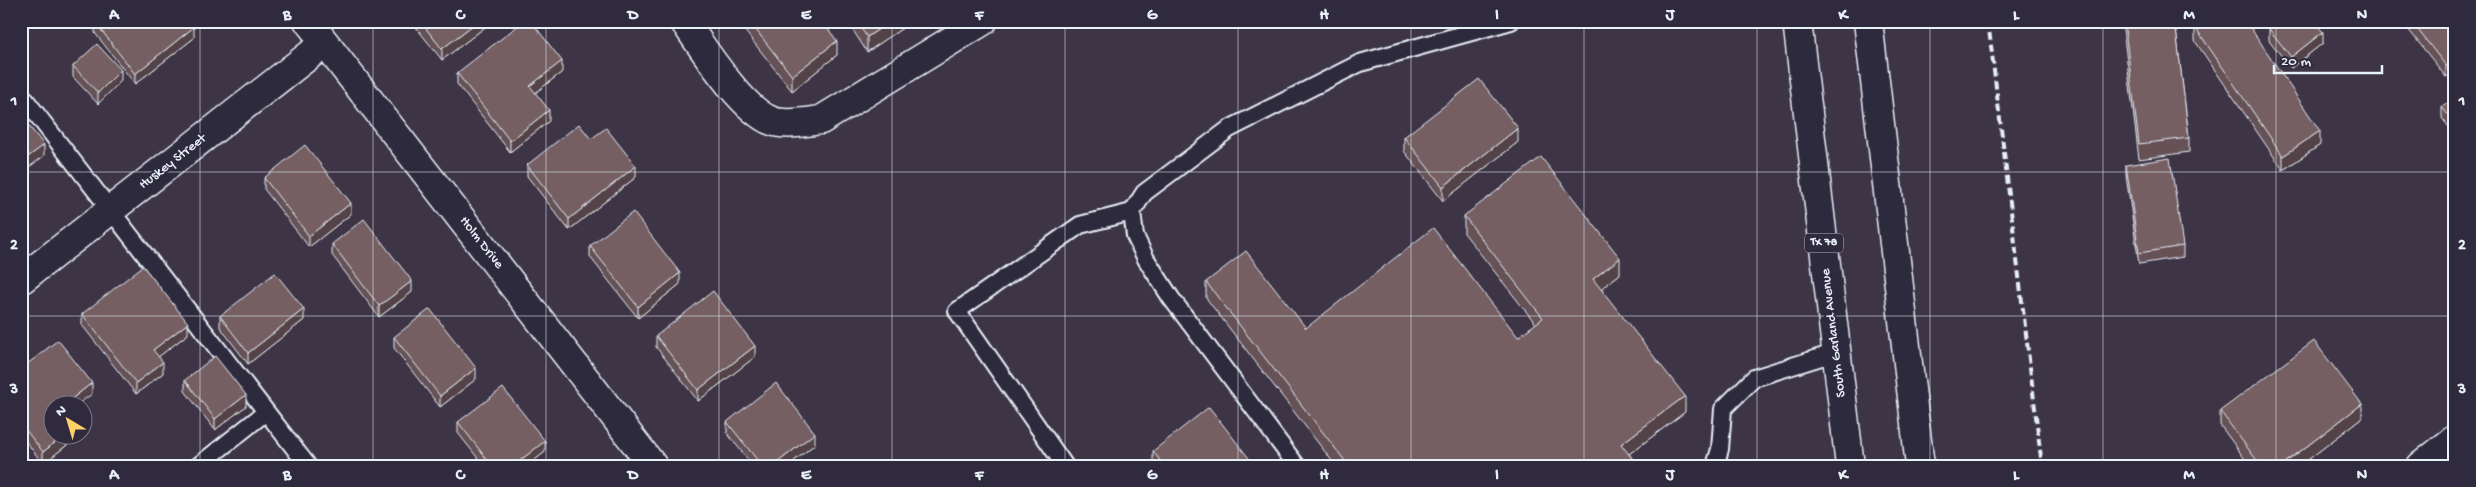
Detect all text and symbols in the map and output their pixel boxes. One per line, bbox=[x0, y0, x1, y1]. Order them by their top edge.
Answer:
text: A bbox=[108, 7, 120, 26]
text: B bbox=[282, 7, 292, 26]
text: C bbox=[455, 7, 466, 26]
text: D bbox=[626, 7, 639, 26]
text: E bbox=[801, 7, 812, 26]
text: F bbox=[974, 7, 985, 26]
text: G bbox=[1147, 7, 1158, 26]
text: H bbox=[1319, 7, 1329, 26]
text: I bbox=[1495, 7, 1499, 26]
text: J bbox=[1665, 7, 1676, 26]
text: K bbox=[1838, 7, 1850, 26]
text: L bbox=[2013, 7, 2020, 26]
text: M bbox=[2183, 7, 2195, 26]
text: N bbox=[2357, 7, 2368, 26]
scale bar bbox=[2274, 42, 2381, 74]
text: 20 m bbox=[2281, 53, 2311, 71]
text: 1 bbox=[10, 93, 17, 112]
text: 1 bbox=[2458, 93, 2465, 112]
street label: Huskey Street bbox=[136, 130, 211, 194]
street label: Holm Drive bbox=[455, 213, 507, 273]
road number: TX 78 bbox=[1805, 234, 1843, 252]
text: 2 bbox=[10, 237, 18, 256]
text: 2 bbox=[2458, 237, 2466, 256]
street label: South Garland Avenue bbox=[1818, 267, 1850, 398]
text: 3 bbox=[9, 381, 18, 400]
text: 3 bbox=[2457, 381, 2466, 400]
north arrow bbox=[42, 394, 92, 444]
text: N bbox=[53, 402, 70, 421]
text: A bbox=[108, 467, 120, 486]
text: B bbox=[282, 467, 292, 486]
text: C bbox=[455, 467, 466, 486]
text: D bbox=[626, 467, 639, 486]
text: E bbox=[801, 467, 812, 486]
text: F bbox=[974, 467, 985, 486]
text: G bbox=[1147, 467, 1158, 486]
text: H bbox=[1319, 467, 1329, 486]
text: I bbox=[1495, 467, 1499, 486]
text: J bbox=[1665, 467, 1676, 486]
text: K bbox=[1838, 467, 1850, 486]
text: L bbox=[2013, 467, 2020, 486]
text: M bbox=[2183, 467, 2195, 486]
text: N bbox=[2357, 467, 2368, 486]

